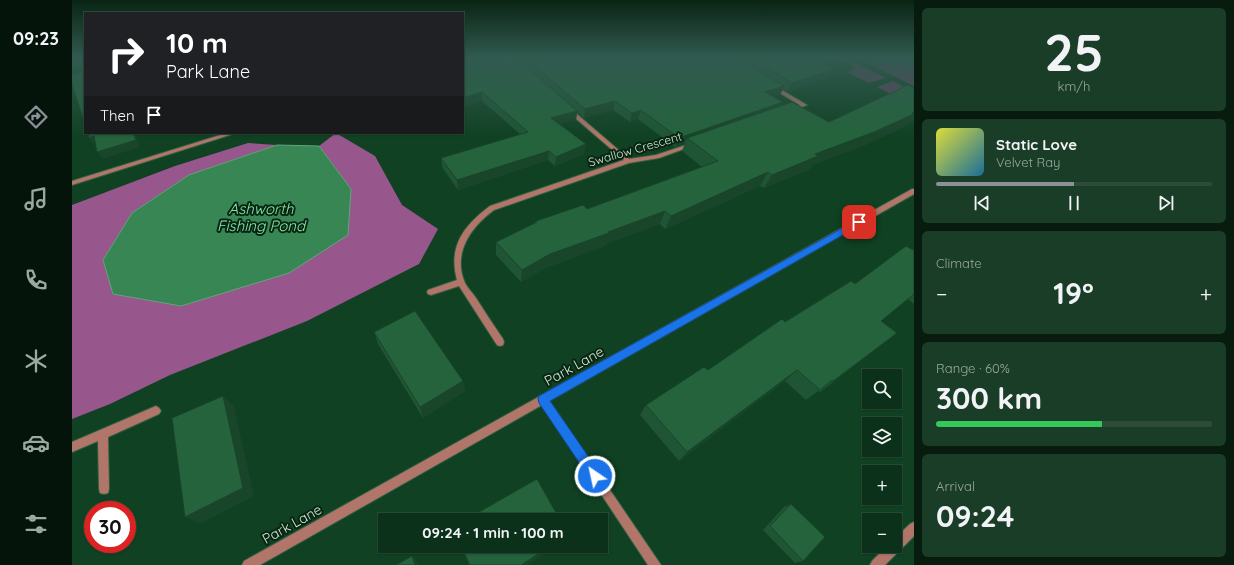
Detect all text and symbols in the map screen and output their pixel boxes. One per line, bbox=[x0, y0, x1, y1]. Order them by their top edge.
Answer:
text: 25 bbox=[1044, 19, 1104, 84]
text: 10 m bbox=[166, 25, 228, 60]
text: 09:23 bbox=[13, 27, 59, 50]
icon: right bbox=[100, 28, 152, 80]
text: Park Lane bbox=[166, 60, 250, 83]
text: km/h bbox=[1058, 78, 1090, 94]
icon: directions bbox=[22, 103, 50, 131]
icon: arrive bbox=[143, 104, 165, 126]
text: Then bbox=[100, 106, 135, 125]
street label: Swallow Crescent bbox=[586, 128, 684, 170]
text: Static Love bbox=[996, 135, 1077, 154]
text: Velvet Ray bbox=[996, 154, 1061, 170]
icon: music bbox=[22, 185, 50, 213]
icon: previous bbox=[971, 192, 993, 214]
icon: pause bbox=[1063, 192, 1085, 214]
icon: next bbox=[1155, 192, 1177, 214]
water label: Ashworth Fishing Pond bbox=[217, 199, 307, 235]
pin bbox=[842, 205, 876, 239]
icon: arrive bbox=[848, 211, 870, 233]
text: Climate bbox=[936, 255, 982, 271]
icon: phone bbox=[22, 266, 50, 294]
text: 19° bbox=[1053, 274, 1094, 312]
text: − bbox=[936, 280, 947, 308]
text: + bbox=[1200, 280, 1212, 308]
street label: Park Lane bbox=[541, 342, 607, 390]
icon: climate bbox=[22, 347, 50, 375]
text: Range · 60% bbox=[936, 360, 1010, 376]
map controls bbox=[862, 369, 902, 553]
button: search bbox=[862, 369, 902, 409]
text: 300 km bbox=[936, 379, 1042, 417]
button: layers bbox=[862, 417, 902, 457]
icon: car bbox=[22, 429, 50, 457]
position arrow bbox=[574, 455, 616, 497]
button: + bbox=[862, 465, 902, 505]
text: Arrival bbox=[936, 478, 975, 494]
text: 09:24 bbox=[936, 497, 1014, 535]
street label: Park Lane bbox=[259, 500, 325, 548]
speed limit sign: 30 bbox=[84, 501, 136, 553]
icon: filters bbox=[22, 510, 50, 538]
button: − bbox=[862, 513, 902, 553]
text: 09:24 · 1 min · 100 m bbox=[422, 523, 564, 542]

